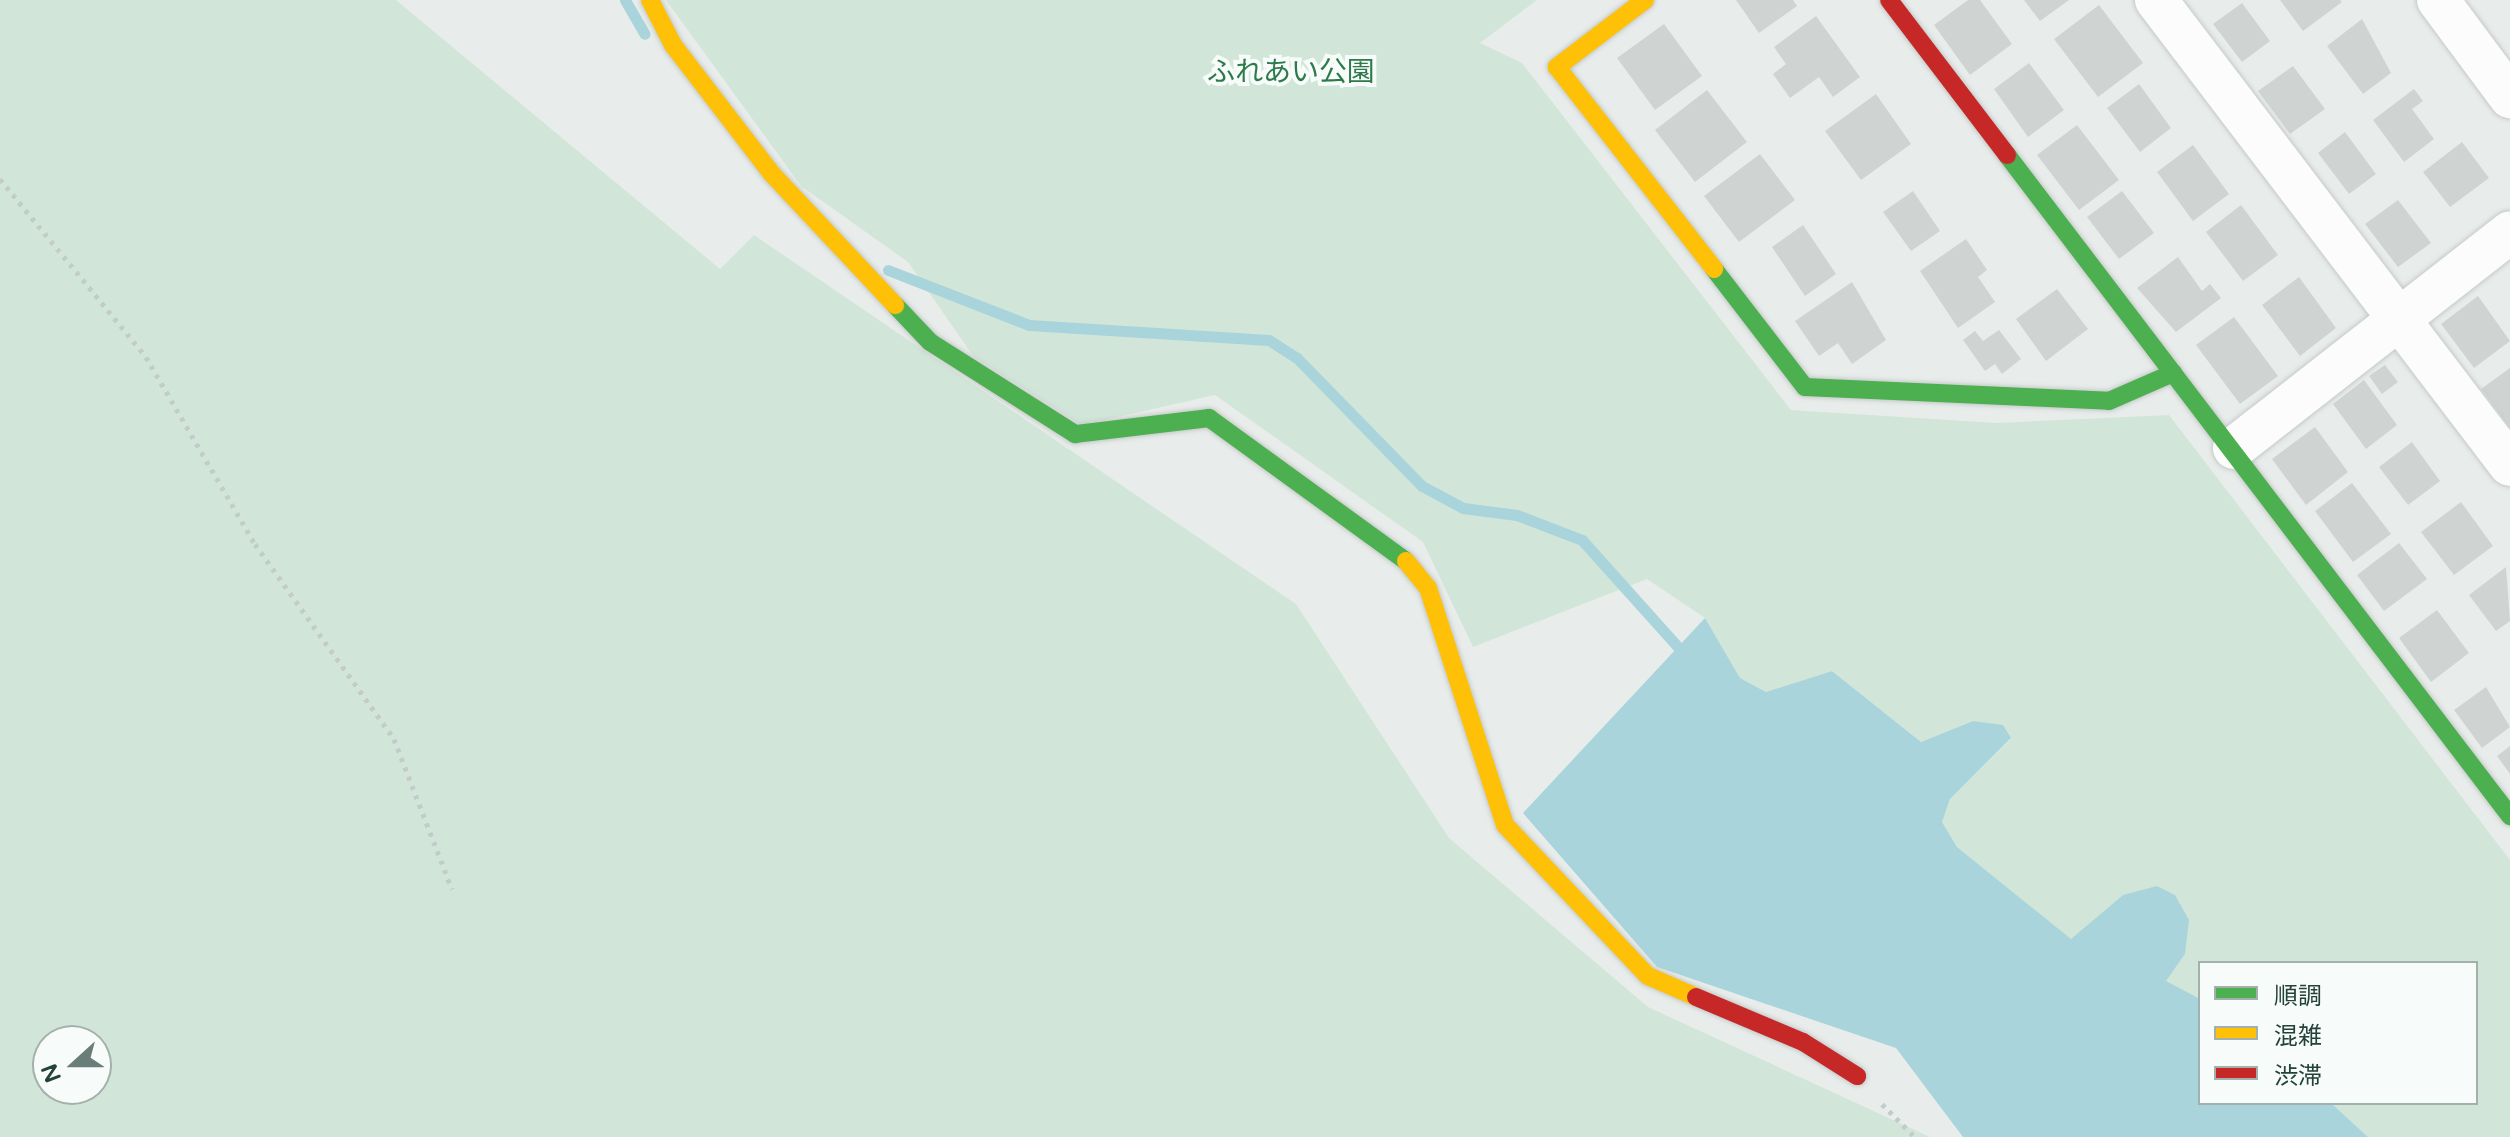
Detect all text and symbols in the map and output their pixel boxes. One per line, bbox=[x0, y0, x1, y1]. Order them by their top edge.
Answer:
park label: ふれあい公園 bbox=[1207, 55, 1375, 89]
legend bbox=[2198, 961, 2478, 1105]
text: 順調 bbox=[2274, 982, 2322, 1011]
text: 混雑 bbox=[2274, 1022, 2322, 1051]
north arrow bbox=[32, 1025, 112, 1105]
text: N bbox=[36, 1060, 67, 1086]
text: 渋滞 bbox=[2274, 1062, 2322, 1091]

